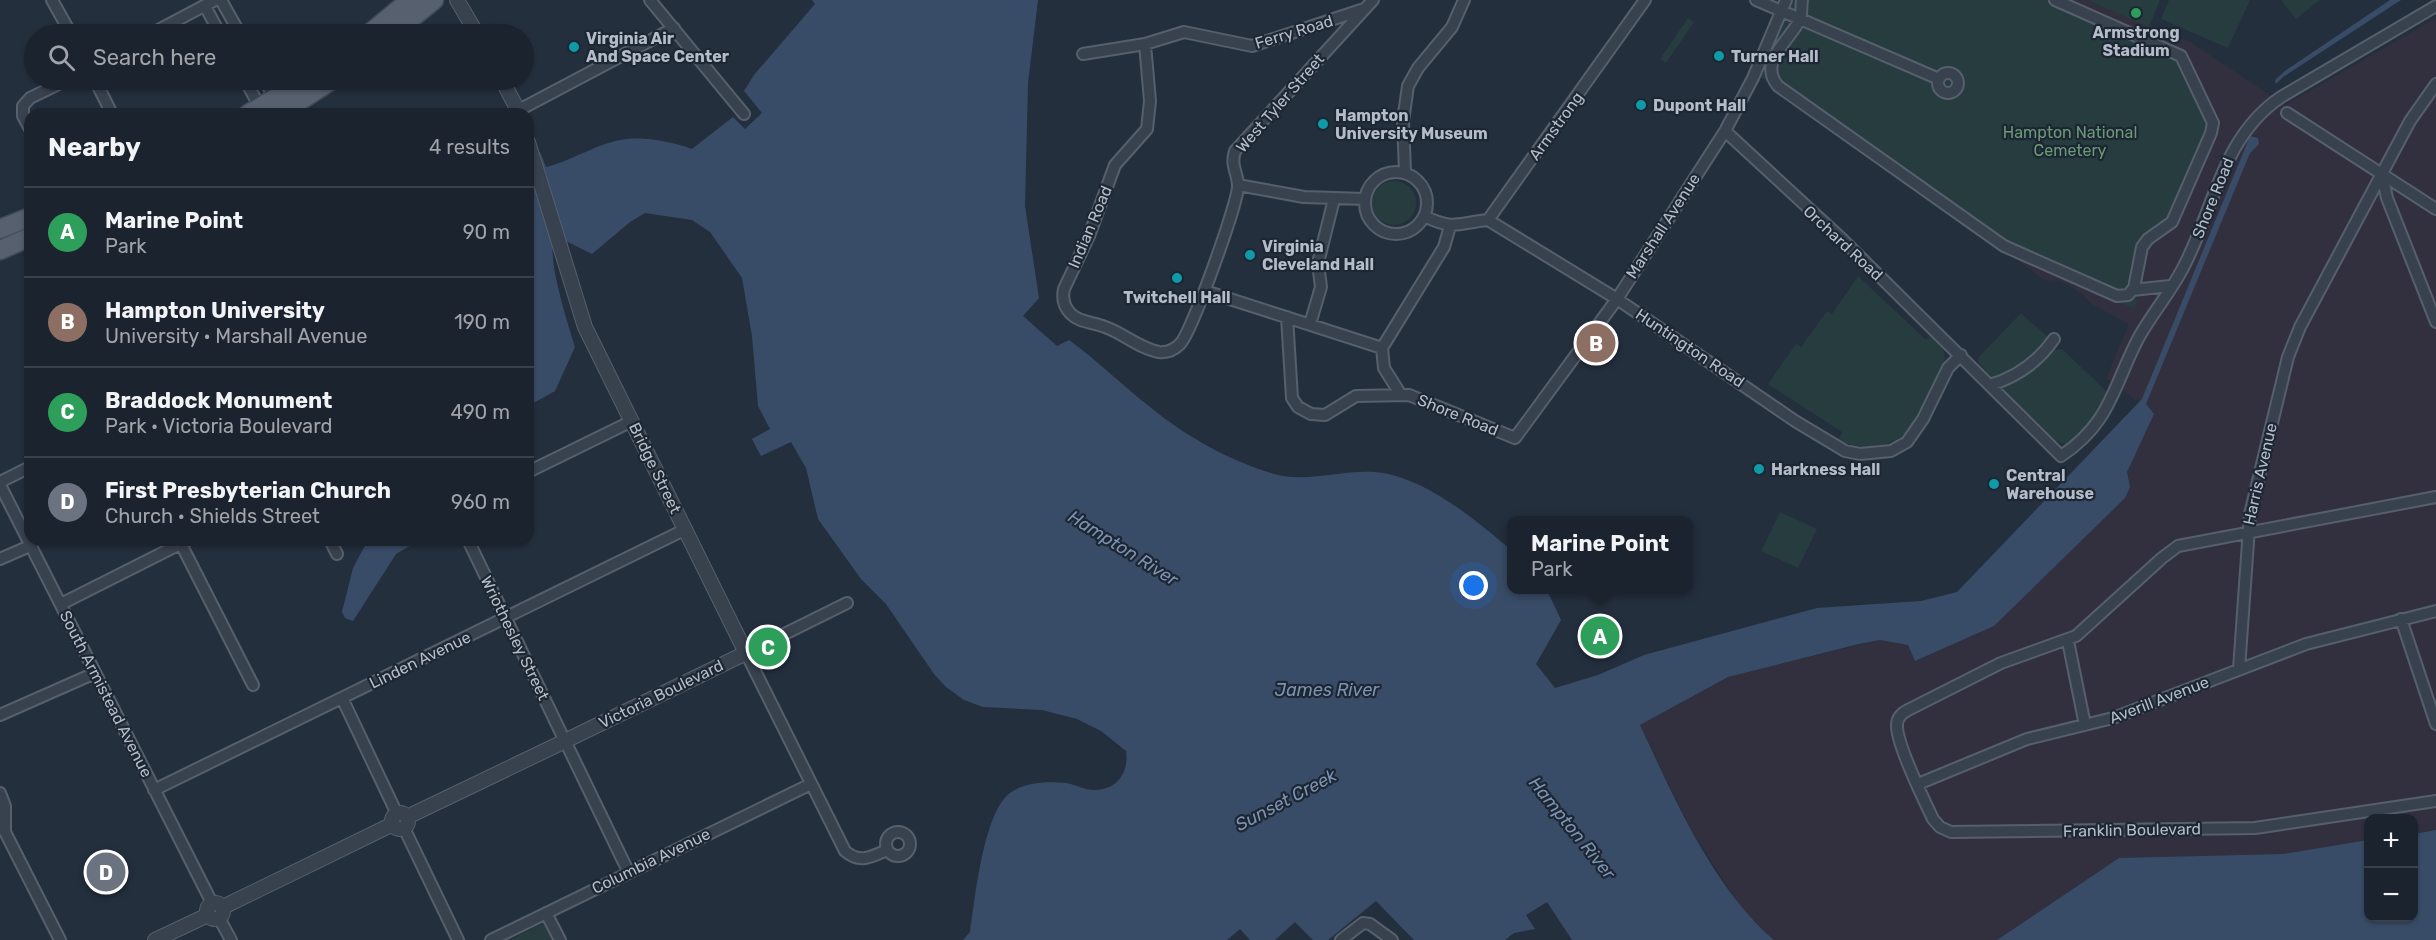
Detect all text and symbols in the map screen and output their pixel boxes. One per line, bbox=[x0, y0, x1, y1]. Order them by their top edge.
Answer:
marker: Armstrong Stadium bbox=[2129, 6, 2143, 20]
street label: Ferry Road bbox=[1253, 11, 1335, 53]
place label: Armstrong Stadium bbox=[2092, 23, 2180, 60]
search box bbox=[24, 24, 534, 90]
place label: Virginia Air And Space Center bbox=[586, 29, 730, 66]
marker: Virginia Air And Space Center bbox=[567, 40, 581, 54]
icon: search bbox=[45, 41, 78, 74]
text: Search here bbox=[93, 44, 216, 71]
place label: Turner Hall bbox=[1731, 47, 1818, 66]
marker: Turner Hall bbox=[1712, 49, 1726, 63]
street label: West Tyler Street bbox=[1232, 50, 1328, 156]
street label: Armstrong bbox=[1525, 88, 1587, 164]
place label: Dupont Hall bbox=[1653, 96, 1746, 115]
marker: Dupont Hall bbox=[1634, 98, 1648, 112]
place label: Hampton University Museum bbox=[1335, 106, 1488, 143]
marker: Hampton University Museum bbox=[1316, 117, 1330, 131]
park label: Hampton National Cemetery bbox=[2003, 123, 2137, 160]
text: Nearby bbox=[48, 132, 141, 163]
text: 4 results bbox=[429, 135, 510, 159]
street label: Shore Road bbox=[2188, 155, 2238, 241]
street label: Marshall Avenue bbox=[1622, 170, 1704, 282]
street label: Indian Road bbox=[1064, 183, 1116, 271]
street label: Orchard Road bbox=[1799, 201, 1887, 285]
text: Marine Point bbox=[105, 207, 243, 234]
text: A bbox=[60, 220, 75, 244]
text: 90 m bbox=[463, 220, 510, 244]
text: Park bbox=[105, 234, 147, 258]
place label: Virginia Cleveland Hall bbox=[1262, 237, 1374, 274]
marker: Virginia Cleveland Hall bbox=[1243, 248, 1257, 262]
marker: Twitchell Hall bbox=[1170, 271, 1184, 285]
place label: Twitchell Hall bbox=[1123, 288, 1231, 307]
text: Hampton University bbox=[105, 297, 325, 324]
street label: Huntington Road bbox=[1632, 305, 1748, 391]
text: B bbox=[60, 310, 75, 334]
text: 190 m bbox=[454, 310, 510, 334]
pin: B bbox=[1576, 320, 1616, 366]
text: University · Marshall Avenue bbox=[105, 324, 367, 348]
text: Braddock Monument bbox=[105, 387, 332, 414]
street label: Shore Road bbox=[1415, 390, 1501, 440]
text: C bbox=[60, 400, 75, 424]
text: 490 m bbox=[451, 400, 510, 424]
text: Park · Victoria Boulevard bbox=[105, 414, 332, 438]
street label: Bridge Street bbox=[625, 419, 685, 517]
street label: Harris Avenue bbox=[2239, 421, 2281, 527]
place label: Harkness Hall bbox=[1771, 460, 1880, 479]
marker: Harkness Hall bbox=[1752, 462, 1766, 476]
place label: Central Warehouse bbox=[2006, 466, 2094, 503]
text: First Presbyterian Church bbox=[105, 477, 391, 504]
marker: Central Warehouse bbox=[1987, 477, 2001, 491]
text: D bbox=[60, 490, 75, 514]
text: 960 m bbox=[451, 490, 510, 514]
text: Church · Shields Street bbox=[105, 504, 320, 528]
water label: Hampton River bbox=[1064, 505, 1183, 591]
popup bbox=[1507, 516, 1693, 594]
text: Marine Point bbox=[1531, 530, 1669, 557]
text: Park bbox=[1531, 557, 1573, 581]
your location bbox=[1459, 571, 1488, 600]
street label: Wriothesley Street bbox=[477, 573, 553, 703]
street label: South Armistead Avenue bbox=[56, 608, 156, 781]
pin: A bbox=[1580, 614, 1620, 658]
pin: C bbox=[748, 624, 788, 670]
street label: Linden Avenue bbox=[366, 627, 474, 693]
street label: Victoria Boulevard bbox=[596, 656, 726, 732]
street label: Averill Avenue bbox=[2107, 672, 2211, 728]
water label: James River bbox=[1275, 679, 1380, 701]
water label: Sunset Creek bbox=[1232, 764, 1341, 836]
water label: Hampton River bbox=[1524, 772, 1621, 884]
map controls bbox=[2364, 814, 2418, 922]
button: + bbox=[2364, 814, 2418, 868]
street label: Franklin Boulevard bbox=[2063, 819, 2201, 841]
street label: Columbia Avenue bbox=[589, 824, 713, 898]
pin: D bbox=[86, 850, 126, 894]
button: − bbox=[2364, 868, 2418, 922]

